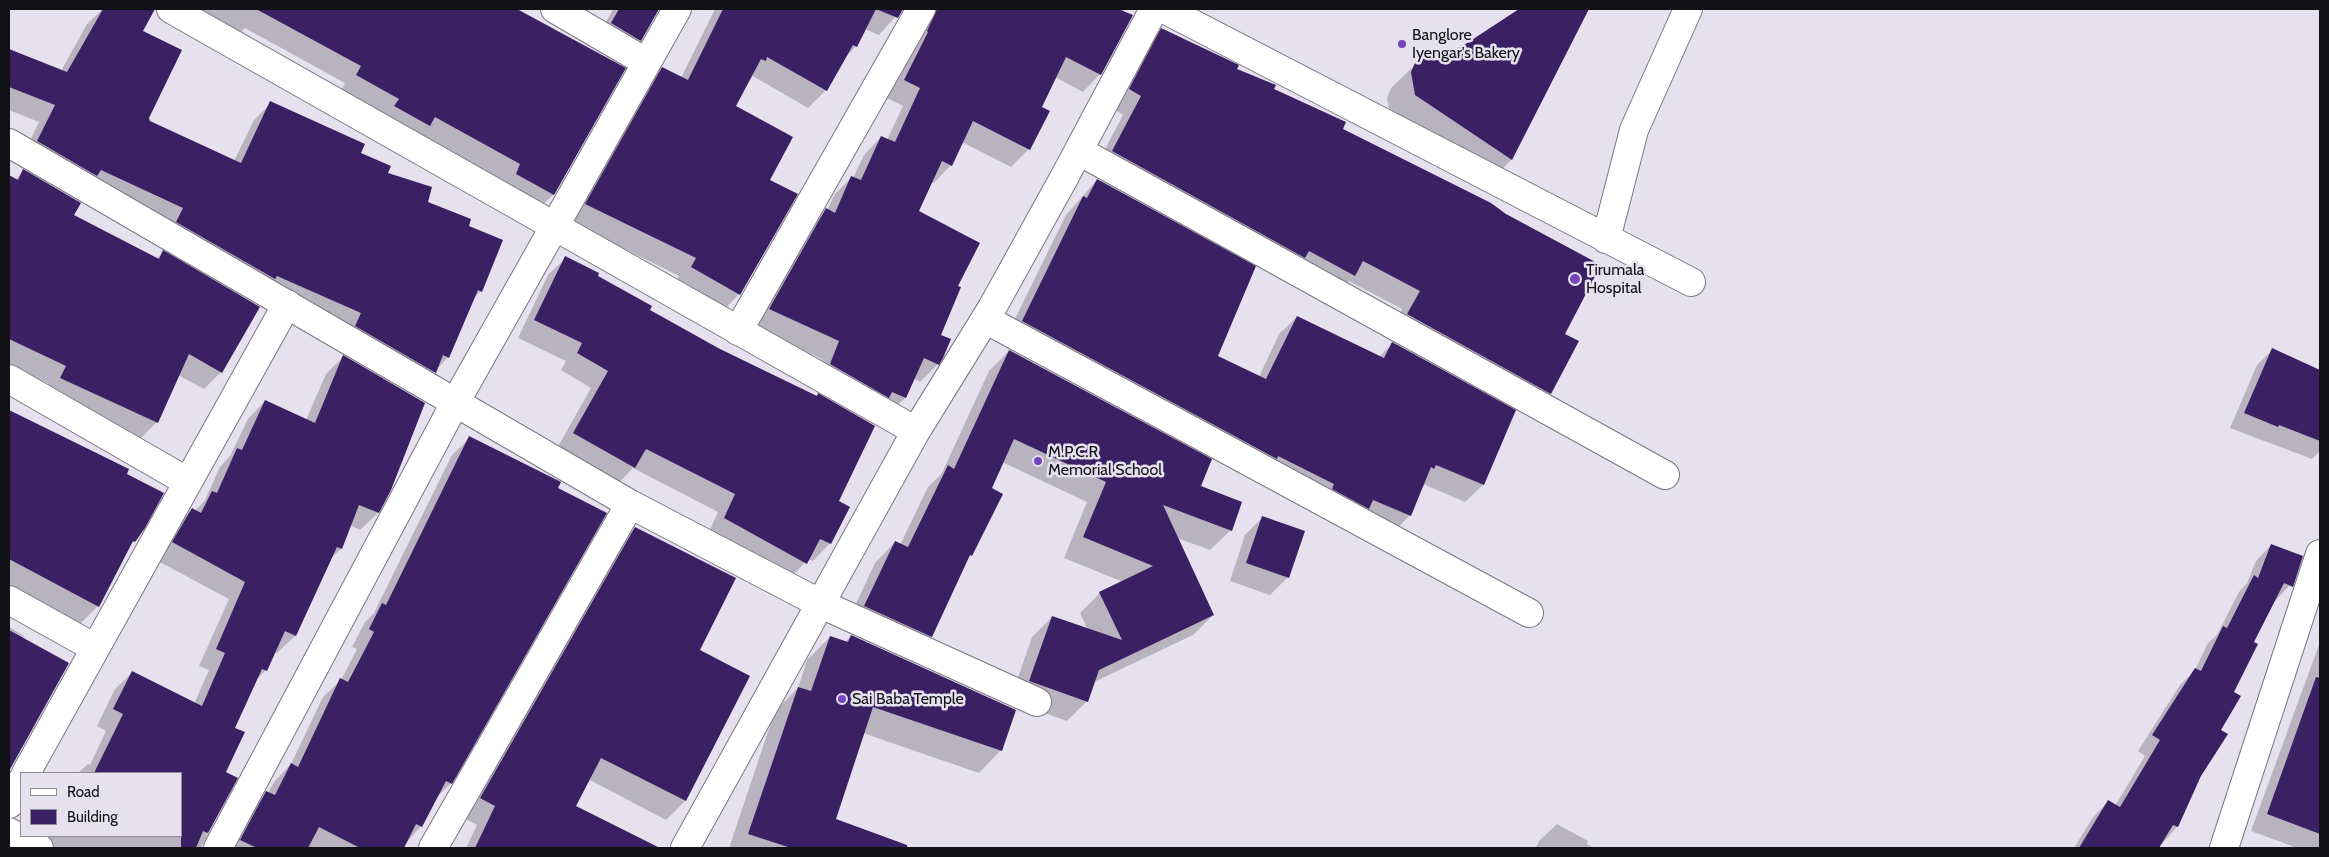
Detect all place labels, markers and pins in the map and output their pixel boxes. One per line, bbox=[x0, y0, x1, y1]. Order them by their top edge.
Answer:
place label: Banglore Iyengar's Bakery bbox=[1412, 25, 1520, 63]
marker: Banglore Iyengar's Bakery bbox=[1396, 38, 1408, 50]
place label: Tirumala Hospital bbox=[1586, 260, 1644, 298]
marker: Tirumala Hospital bbox=[1568, 272, 1582, 286]
place label: M.P.C.R Memorial School bbox=[1048, 442, 1162, 480]
marker: M.P.C.R Memorial School bbox=[1032, 455, 1044, 467]
place label: Sai Baba Temple bbox=[852, 689, 964, 709]
marker: Sai Baba Temple bbox=[836, 693, 848, 705]

